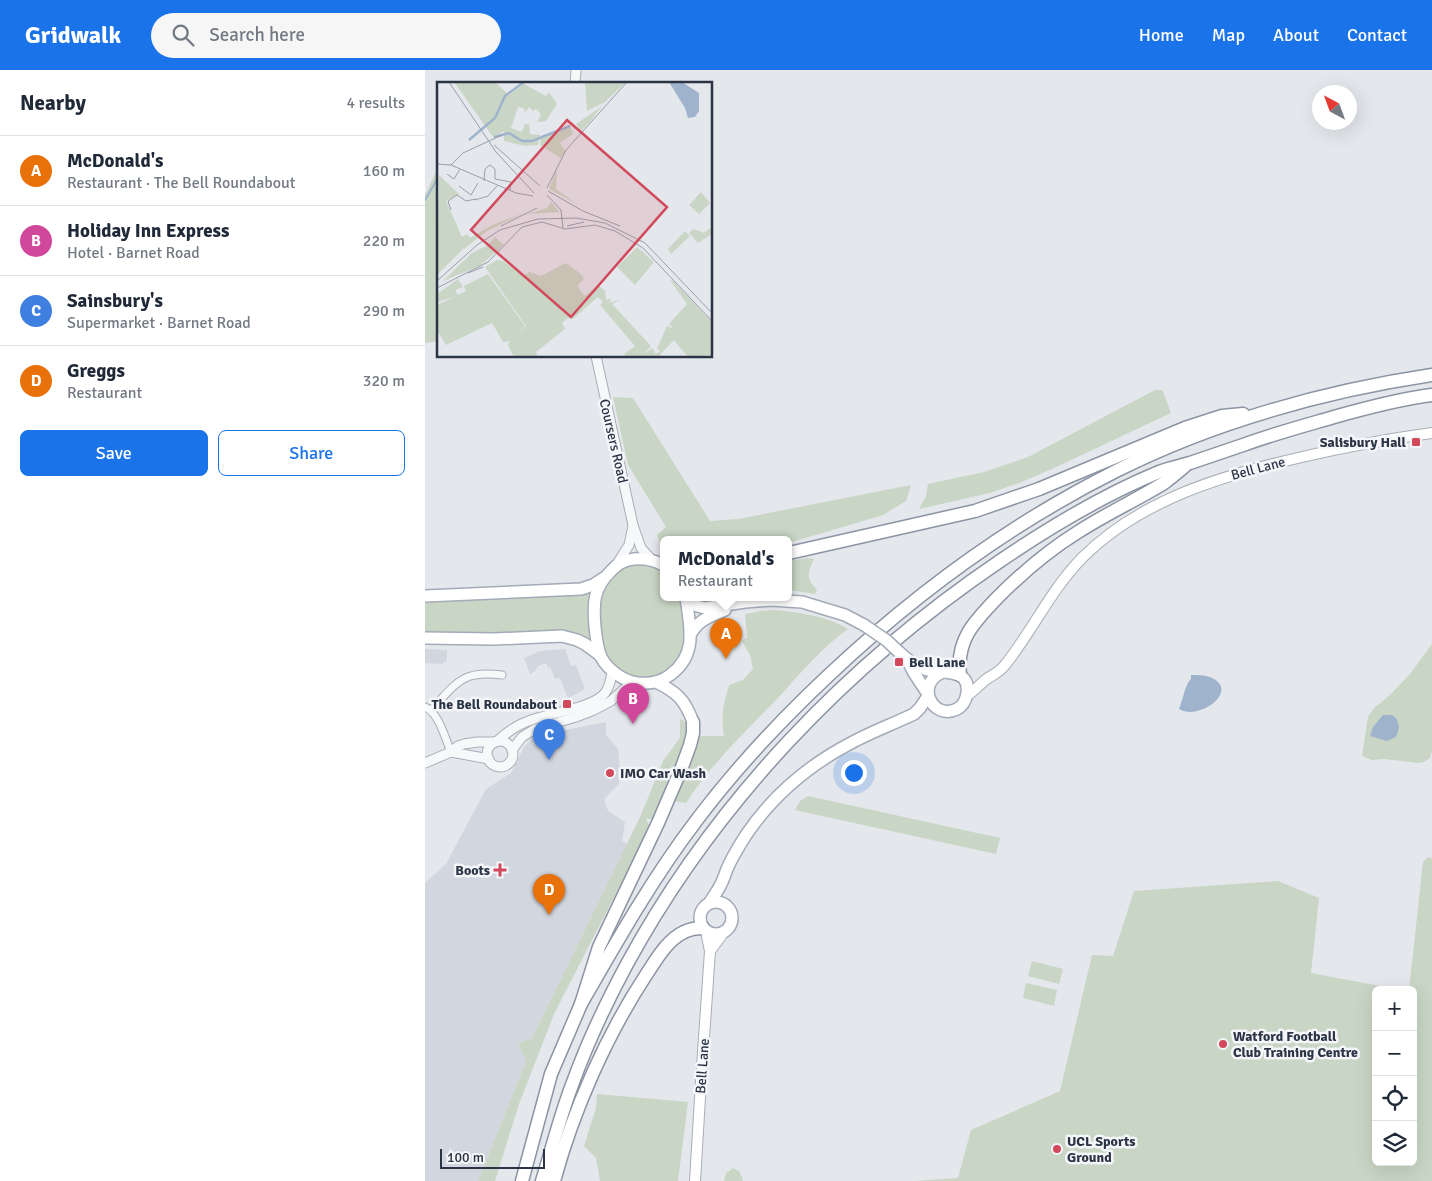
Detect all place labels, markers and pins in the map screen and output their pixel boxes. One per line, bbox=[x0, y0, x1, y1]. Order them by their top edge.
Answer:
place label: Salisbury Hall bbox=[1320, 434, 1407, 451]
marker: Salisbury Hall bbox=[1410, 436, 1422, 448]
pin: A bbox=[710, 618, 742, 659]
place label: Bell Lane bbox=[909, 654, 965, 671]
marker: Bell Lane bbox=[893, 656, 905, 668]
pin: B bbox=[617, 683, 649, 724]
place label: The Bell Roundabout bbox=[431, 696, 558, 713]
marker: The Bell Roundabout bbox=[561, 698, 573, 710]
pin: C bbox=[533, 719, 565, 760]
place label: IMO Car Wash bbox=[620, 765, 706, 782]
marker: IMO Car Wash bbox=[604, 767, 616, 779]
place label: Boots bbox=[455, 862, 490, 879]
marker: Boots bbox=[494, 864, 506, 876]
pin: D bbox=[533, 874, 565, 915]
place label: Watford Football Club Training Centre bbox=[1233, 1028, 1358, 1061]
marker: Watford Football Club Training Centre bbox=[1217, 1038, 1229, 1050]
place label: UCL Sports Ground bbox=[1067, 1133, 1135, 1166]
marker: UCL Sports Ground bbox=[1051, 1143, 1063, 1155]

